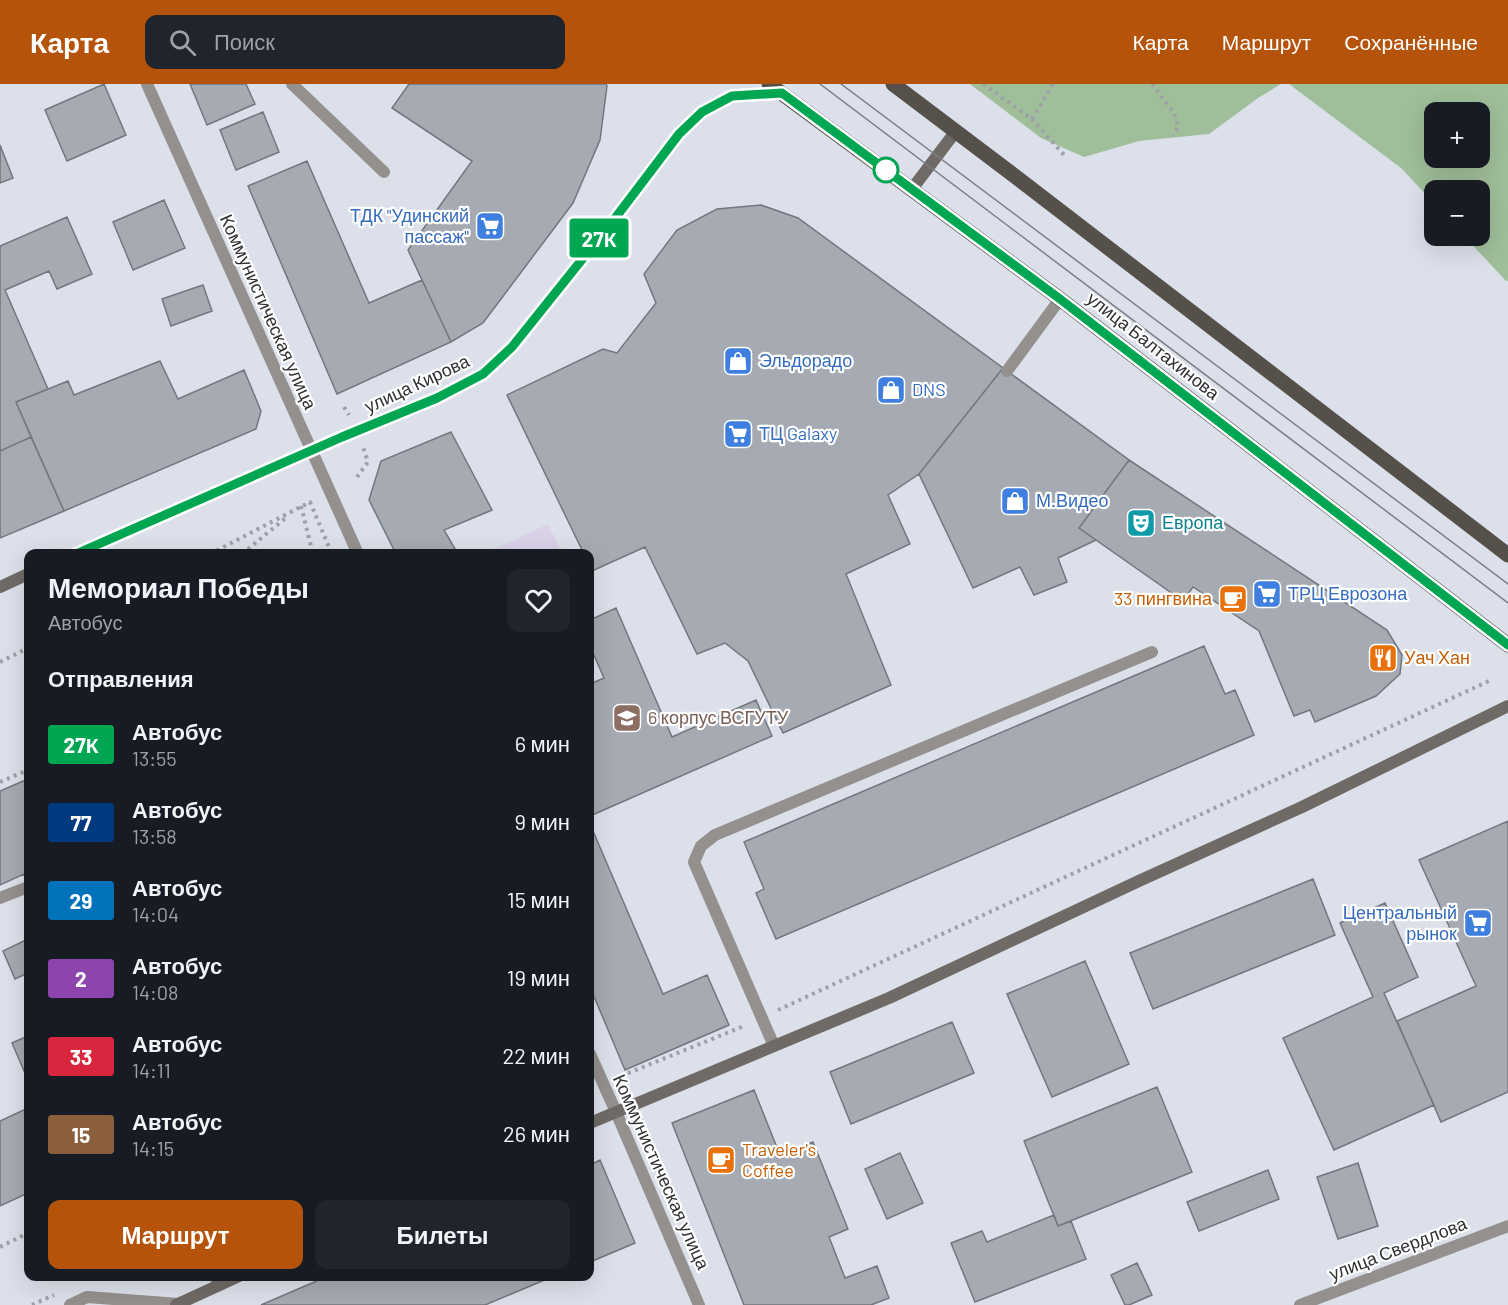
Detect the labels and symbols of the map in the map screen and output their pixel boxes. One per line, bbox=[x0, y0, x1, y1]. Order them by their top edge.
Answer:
unlabelled marker bbox=[873, 157, 899, 183]
place label: ТДК "Удинский пассаж" bbox=[350, 204, 469, 247]
supermarket icon: ТДК "Удинский пассаж" bbox=[474, 210, 506, 242]
street label: Коммунистическая улица bbox=[216, 211, 322, 413]
line badge: 27К bbox=[564, 218, 634, 258]
street label: улица Балтахинова bbox=[1083, 287, 1225, 404]
shop icon: Эльдорадо bbox=[722, 345, 754, 377]
street label: улица Кирова bbox=[361, 349, 473, 417]
place label: Эльдорадо bbox=[759, 349, 852, 371]
shop icon: DNS bbox=[875, 374, 907, 406]
place label: DNS bbox=[912, 378, 946, 400]
supermarket icon: ТЦ Galaxy bbox=[722, 418, 754, 450]
place label: ТЦ Galaxy bbox=[759, 422, 837, 444]
shop icon: М.Видео bbox=[999, 485, 1031, 517]
place label: М.Видео bbox=[1036, 489, 1109, 511]
theatre icon: Европа bbox=[1125, 507, 1157, 539]
place label: Европа bbox=[1162, 511, 1224, 533]
supermarket icon: ТРЦ Еврозона bbox=[1251, 578, 1283, 610]
place label: ТРЦ Еврозона bbox=[1288, 582, 1408, 604]
cafe icon: 33 пингвина bbox=[1217, 583, 1249, 615]
place label: 33 пингвина bbox=[1114, 587, 1213, 609]
restaurant icon: Уач Хан bbox=[1367, 642, 1399, 674]
place label: Уач Хан bbox=[1404, 646, 1470, 668]
school or university icon: 6 корпус ВСГУТУ bbox=[611, 702, 643, 734]
place label: 6 корпус ВСГУТУ bbox=[648, 706, 789, 728]
place label: Центральный рынок bbox=[1343, 901, 1457, 944]
supermarket icon: Центральный рынок bbox=[1462, 907, 1494, 939]
street label: Коммунистическая улица bbox=[609, 1071, 715, 1273]
place label: Traveler's Coffee bbox=[742, 1138, 816, 1181]
cafe icon: Traveler's Coffee bbox=[705, 1144, 737, 1176]
street label: улица Свердлова bbox=[1326, 1211, 1470, 1284]

